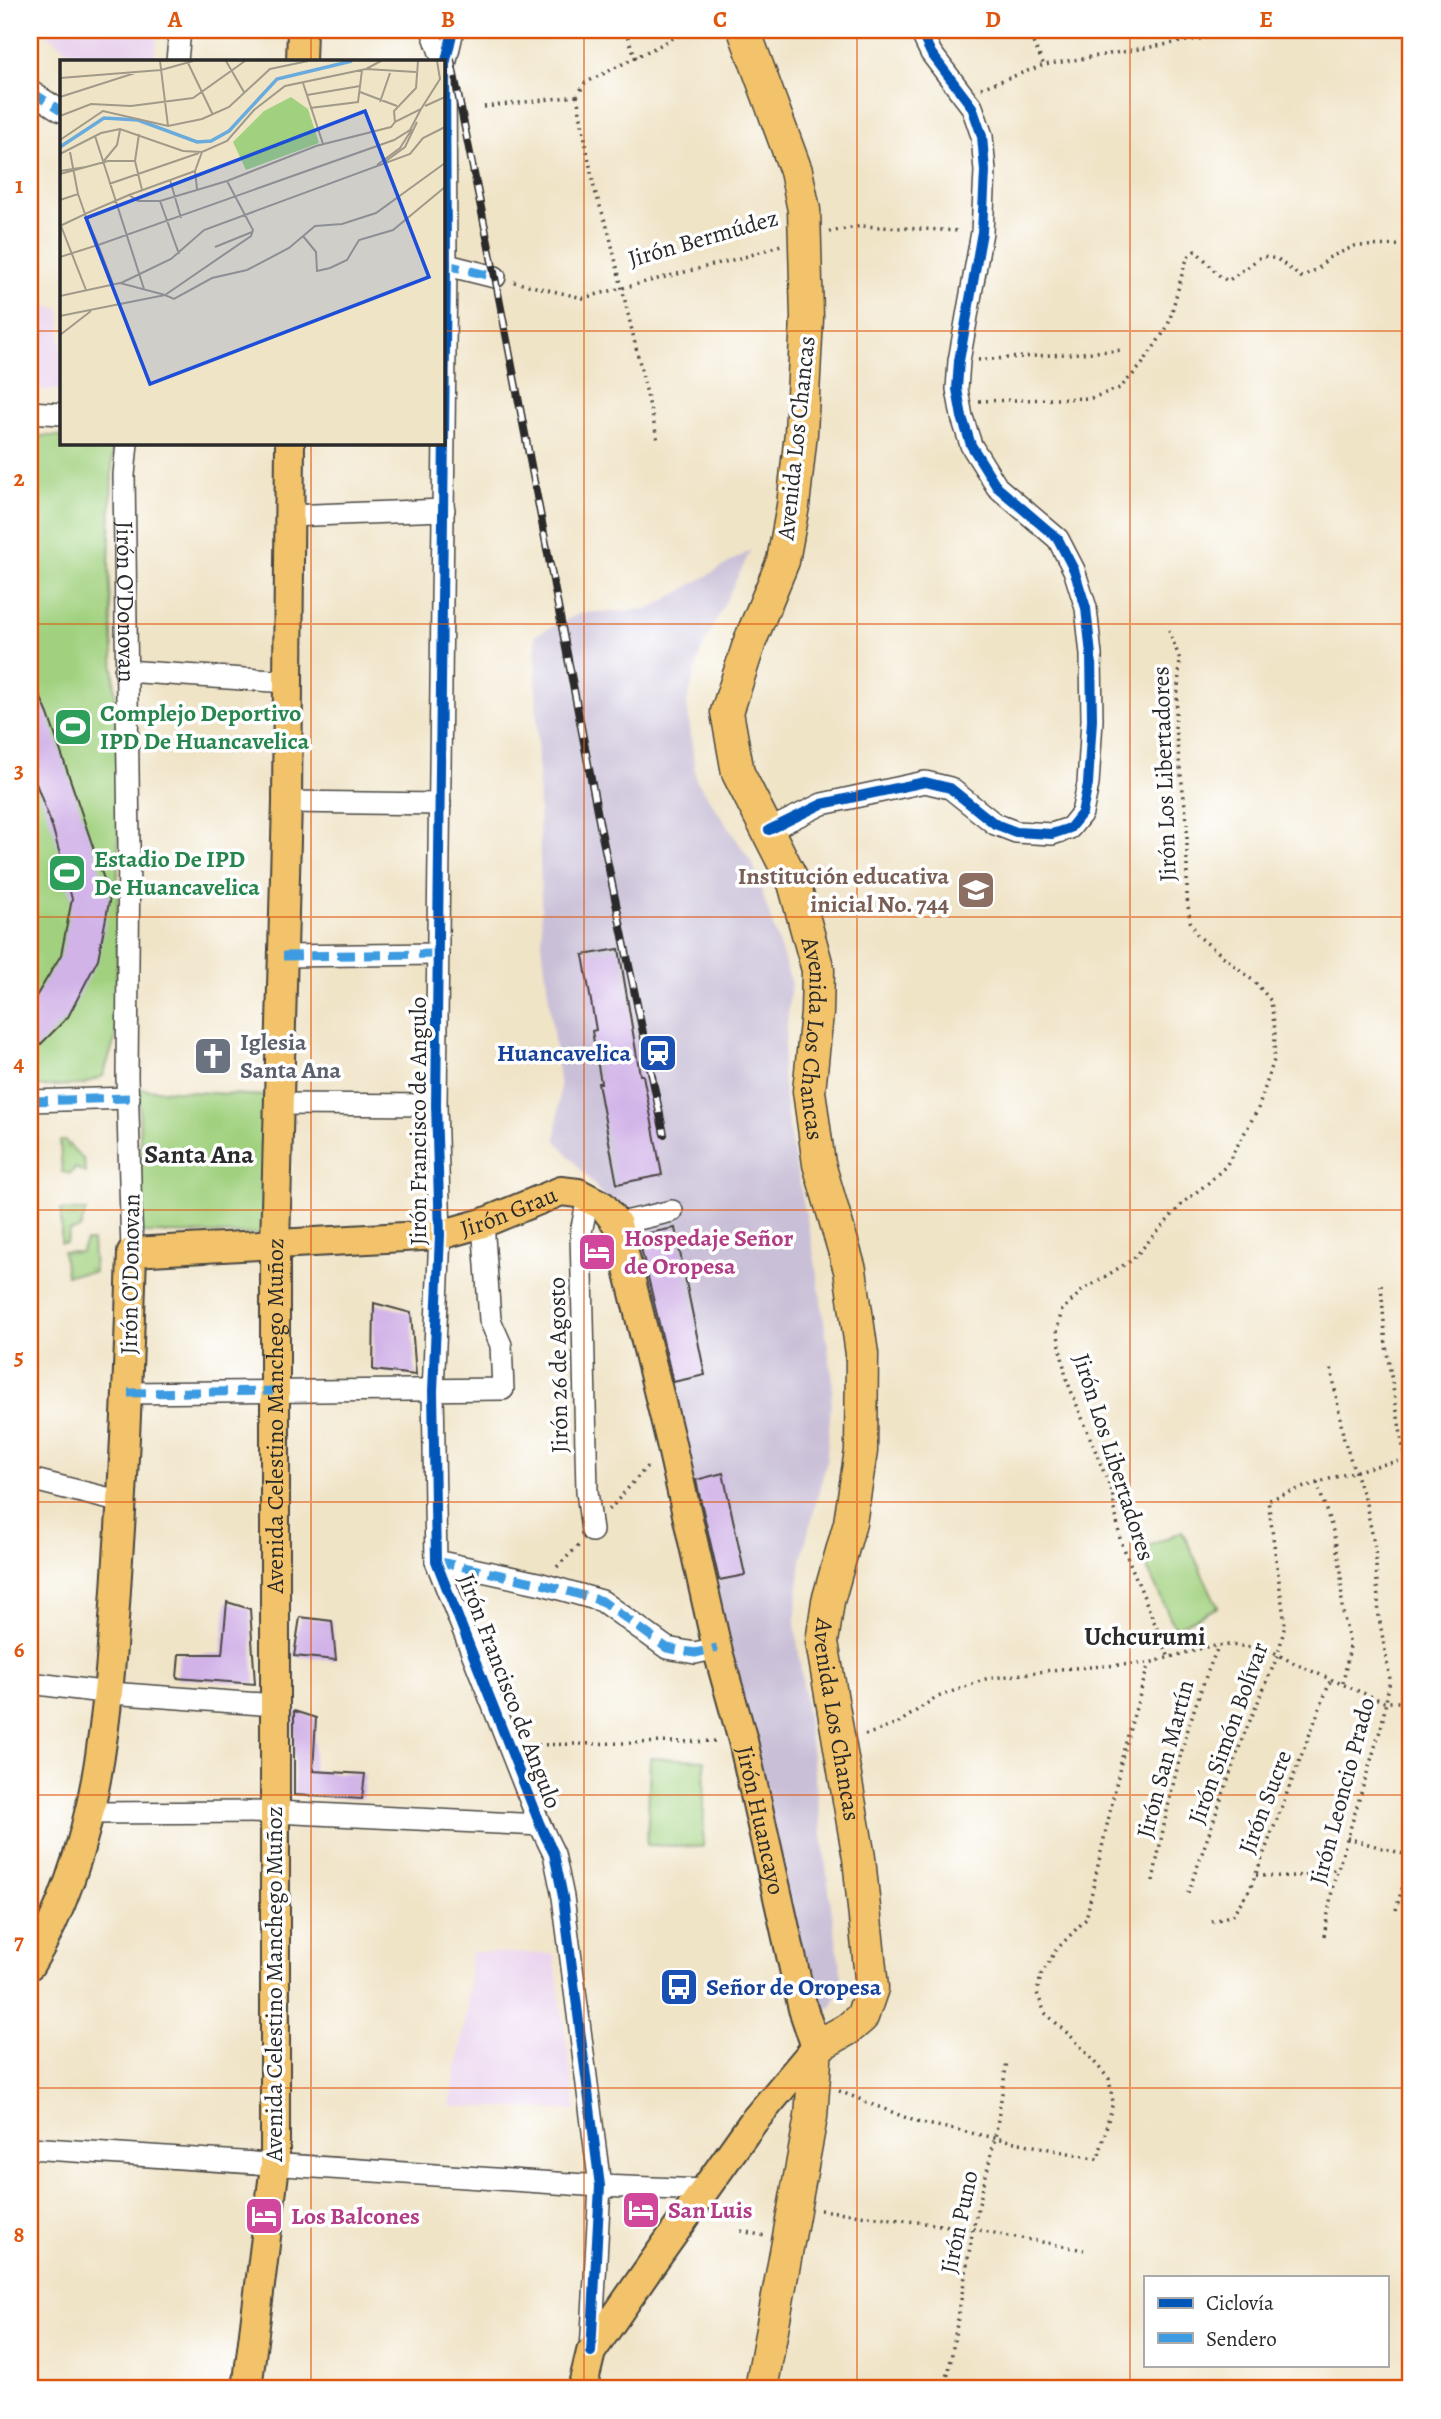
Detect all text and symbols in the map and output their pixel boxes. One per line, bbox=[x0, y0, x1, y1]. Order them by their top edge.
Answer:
text: A bbox=[167, 4, 183, 35]
text: B bbox=[441, 4, 455, 35]
text: C bbox=[713, 4, 727, 35]
text: D bbox=[985, 4, 1001, 35]
text: E bbox=[1259, 4, 1273, 35]
inset map bbox=[60, 60, 444, 444]
text: 1 bbox=[15, 170, 23, 201]
street label: Jirón Bermúdez bbox=[624, 201, 782, 275]
street label: Avenida Los Chancas bbox=[769, 334, 823, 543]
text: 2 bbox=[13, 463, 25, 494]
street label: Jirón O'Donovan bbox=[109, 521, 143, 683]
street label: Jirón Los Libertadores bbox=[1144, 666, 1184, 882]
place label: Complejo Deportivo IPD De Huancavelica bbox=[100, 697, 310, 757]
sports icon: Complejo Deportivo IPD De Huancavelica bbox=[52, 706, 94, 748]
text: 3 bbox=[14, 755, 24, 786]
place label: Estadio De IPD De Huancavelica bbox=[94, 843, 260, 903]
sports icon: Estadio De IPD De Huancavelica bbox=[46, 852, 88, 894]
place label: Institución educativa inicial No. 744 bbox=[738, 860, 949, 920]
school or university icon: Institución educativa inicial No. 744 bbox=[955, 869, 997, 911]
street label: Avenida Los Chancas bbox=[792, 932, 834, 1142]
street label: Jirón Francisco de Angulo bbox=[402, 996, 434, 1246]
place label: Iglesia Santa Ana bbox=[240, 1026, 341, 1086]
station icon: Huancavelica bbox=[637, 1032, 679, 1074]
church icon: Iglesia Santa Ana bbox=[192, 1035, 234, 1077]
place label: Huancavelica bbox=[497, 1037, 631, 1069]
text: 4 bbox=[14, 1048, 25, 1079]
district label: Santa Ana bbox=[144, 1137, 254, 1172]
street label: Jirón Grau bbox=[457, 1178, 562, 1245]
street label: Jirón O'Donovan bbox=[113, 1193, 147, 1355]
place label: Hospedaje Señor de Oropesa bbox=[624, 1222, 794, 1282]
hotel icon: Hospedaje Señor de Oropesa bbox=[576, 1231, 618, 1273]
street label: Avenida Celestino Manchego Muñoz bbox=[259, 1238, 291, 1595]
street label: Jirón 26 de Agosto bbox=[540, 1277, 576, 1453]
text: 5 bbox=[14, 1341, 24, 1372]
street label: Jirón Los Libertadores bbox=[1065, 1349, 1163, 1565]
street label: Jirón Francisco de Angulo bbox=[450, 1569, 570, 1813]
street label: Avenida Los Chancas bbox=[806, 1615, 868, 1823]
district label: Uchcurumi bbox=[1084, 1619, 1206, 1654]
text: 6 bbox=[14, 1634, 25, 1665]
street label: Jirón Simón Bolívar bbox=[1180, 1638, 1276, 1828]
street label: Jirón San Martín bbox=[1129, 1676, 1201, 1842]
street label: Jirón Leoncio Prado bbox=[1302, 1694, 1382, 1888]
street label: Jirón Huancayo bbox=[729, 1743, 793, 1898]
street label: Jirón Sucre bbox=[1231, 1746, 1299, 1858]
street label: Avenida Celestino Manchego Muñoz bbox=[258, 1806, 290, 2163]
text: 7 bbox=[14, 1926, 24, 1957]
bus stop icon: Señor de Oropesa bbox=[658, 1966, 700, 2008]
place label: Señor de Oropesa bbox=[706, 1971, 882, 2003]
street label: Jirón Puno bbox=[933, 2168, 985, 2276]
hotel icon: San Luis bbox=[620, 2189, 662, 2231]
place label: San Luis bbox=[668, 2194, 752, 2226]
hotel icon: Los Balcones bbox=[243, 2195, 285, 2237]
place label: Los Balcones bbox=[291, 2200, 420, 2232]
text: 8 bbox=[13, 2219, 25, 2250]
legend bbox=[1144, 2276, 1388, 2366]
text: Ciclovía bbox=[1206, 2289, 1274, 2317]
text: Sendero bbox=[1206, 2325, 1277, 2353]

